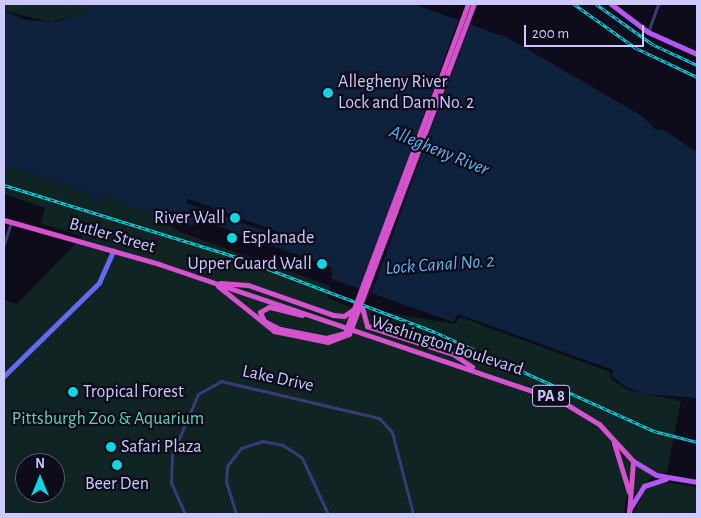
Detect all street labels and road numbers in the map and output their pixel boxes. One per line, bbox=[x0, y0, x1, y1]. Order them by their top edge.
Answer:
street label: Butler Street bbox=[66, 213, 158, 259]
street label: Washington Boulevard bbox=[368, 311, 526, 381]
street label: Lake Drive bbox=[240, 361, 316, 397]
road number: PA 8 bbox=[531, 382, 571, 410]

